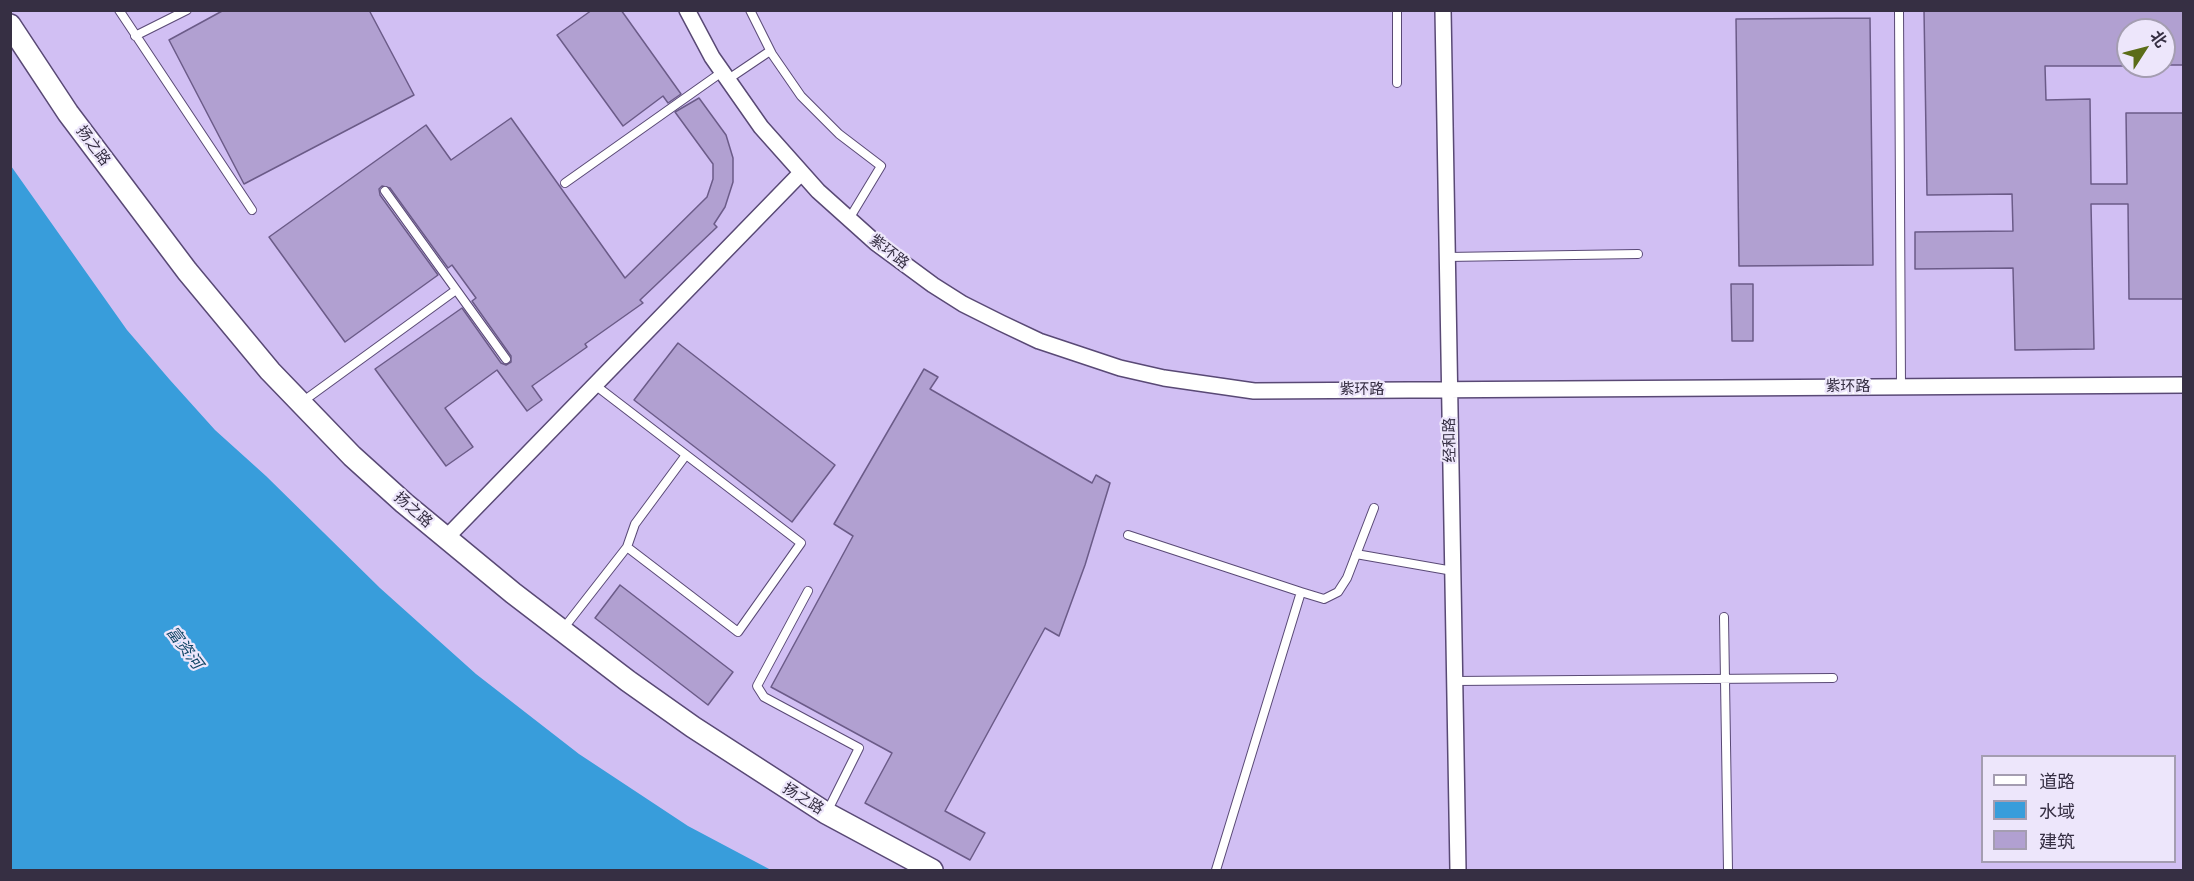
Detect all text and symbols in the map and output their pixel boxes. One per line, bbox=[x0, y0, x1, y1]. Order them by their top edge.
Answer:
north arrow bbox=[2116, 18, 2176, 78]
text: 北 bbox=[2145, 26, 2173, 52]
street label: 扬之路 bbox=[72, 123, 114, 169]
street label: 紫环路 bbox=[866, 231, 912, 273]
street label: 紫环路 bbox=[1826, 378, 1870, 396]
street label: 紫环路 bbox=[1340, 381, 1384, 399]
street label: 经和路 bbox=[1441, 417, 1459, 463]
street label: 扬之路 bbox=[390, 488, 436, 532]
water label: 富资河 bbox=[162, 623, 206, 673]
legend bbox=[1981, 755, 2176, 863]
text: 道路 bbox=[2039, 769, 2075, 793]
street label: 扬之路 bbox=[779, 779, 827, 819]
text: 水域 bbox=[2039, 799, 2075, 823]
text: 建筑 bbox=[2039, 829, 2075, 853]

